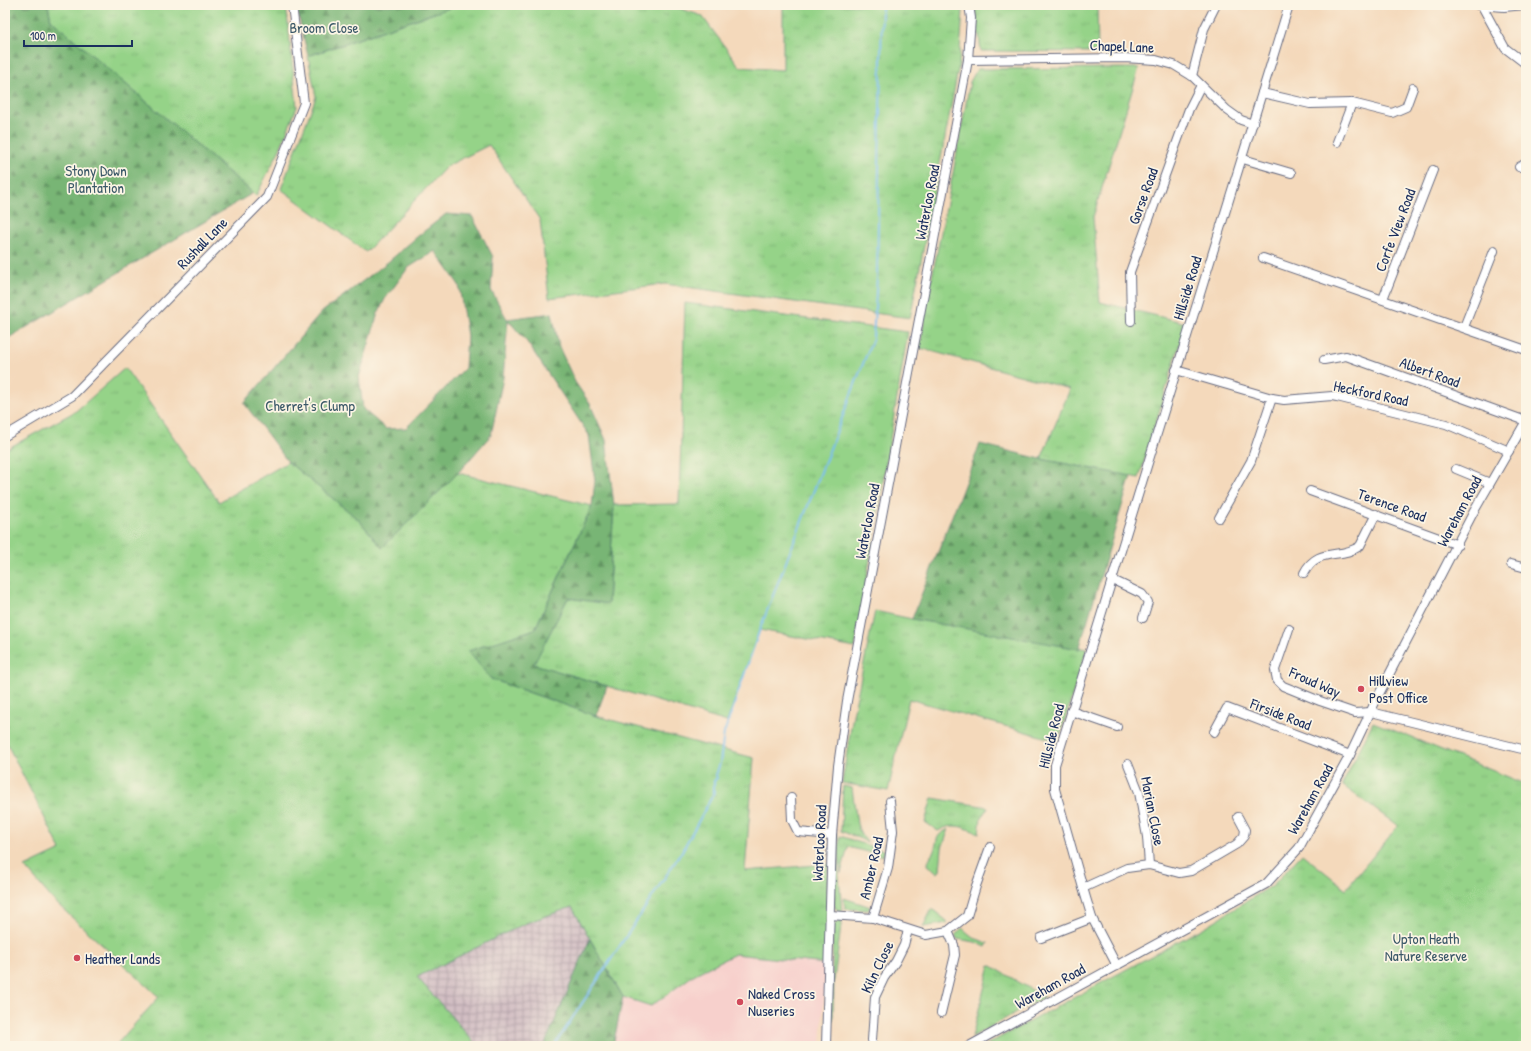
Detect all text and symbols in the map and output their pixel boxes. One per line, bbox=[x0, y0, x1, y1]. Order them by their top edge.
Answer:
park label: Broom Close bbox=[289, 17, 359, 38]
scale bar bbox=[24, 22, 132, 48]
text: 100 m bbox=[30, 27, 56, 44]
street label: Chapel Lane bbox=[1089, 34, 1155, 58]
park label: Stony Down Plantation bbox=[65, 160, 127, 198]
street label: Waterloo Road bbox=[909, 162, 945, 241]
street label: Gorse Road bbox=[1123, 165, 1163, 227]
street label: Corfe View Road bbox=[1370, 185, 1421, 275]
street label: Rushall Lane bbox=[172, 212, 232, 274]
street label: Hillside Road bbox=[1167, 253, 1207, 323]
street label: Albert Road bbox=[1397, 351, 1463, 393]
street label: Heckford Road bbox=[1332, 375, 1411, 411]
park label: Cherret's Clump bbox=[265, 395, 355, 416]
street label: Wareham Road bbox=[1432, 472, 1486, 550]
street label: Waterloo Road bbox=[849, 481, 885, 560]
street label: Terence Road bbox=[1355, 483, 1429, 527]
street label: Froud Way bbox=[1285, 661, 1344, 703]
place label: Hillview Post Office bbox=[1369, 670, 1428, 708]
marker: Hillview Post Office bbox=[1356, 684, 1366, 694]
street label: Firside Road bbox=[1247, 692, 1315, 735]
street label: Hillside Road bbox=[1033, 701, 1069, 770]
street label: Wareham Road bbox=[1282, 760, 1338, 838]
street label: Marian Close bbox=[1136, 775, 1170, 847]
street label: Waterloo Road bbox=[807, 804, 831, 882]
street label: Amber Road bbox=[854, 835, 888, 901]
park label: Upton Heath Nature Reserve bbox=[1385, 928, 1467, 966]
street label: Kiln Close bbox=[855, 937, 899, 997]
place label: Heather Lands bbox=[85, 948, 161, 969]
marker: Heather Lands bbox=[72, 953, 82, 963]
street label: Wareham Road bbox=[1011, 958, 1089, 1014]
place label: Naked Cross Nuseries bbox=[748, 983, 815, 1021]
marker: Naked Cross Nuseries bbox=[735, 997, 745, 1007]

